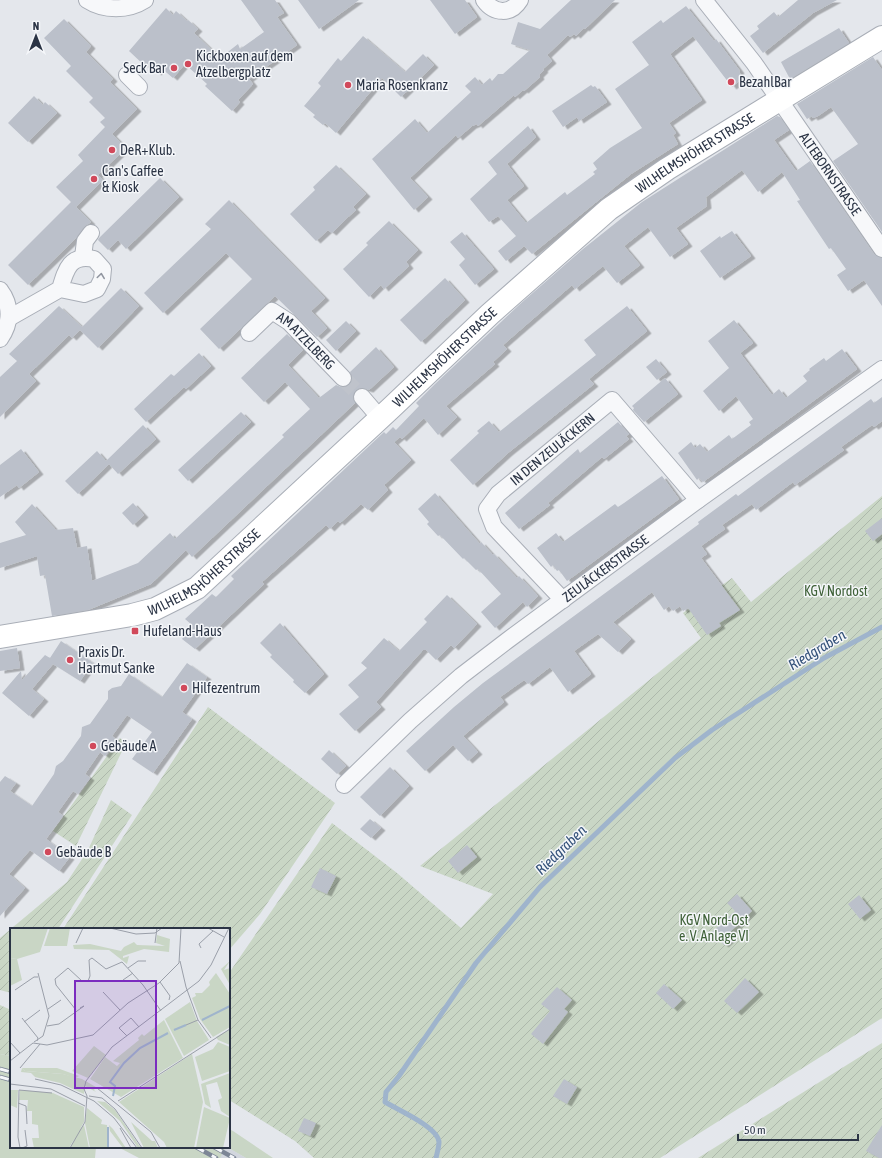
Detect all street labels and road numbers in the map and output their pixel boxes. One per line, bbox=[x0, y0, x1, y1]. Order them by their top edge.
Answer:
street label: WILHELMSHÖHER STRASSE bbox=[633, 110, 757, 196]
street label: ALTEBORNSTRASSE bbox=[796, 129, 864, 218]
street label: WILHELMSHÖHER STRASSE bbox=[389, 304, 500, 410]
street label: AM ATZELBERG bbox=[274, 308, 338, 373]
street label: IN DEN ZEULÄCKERN bbox=[507, 409, 598, 489]
street label: WILHELMSHÖHER STRASSE bbox=[146, 526, 263, 619]
street label: ZEULÄCKERSTRASSE bbox=[559, 531, 651, 605]

